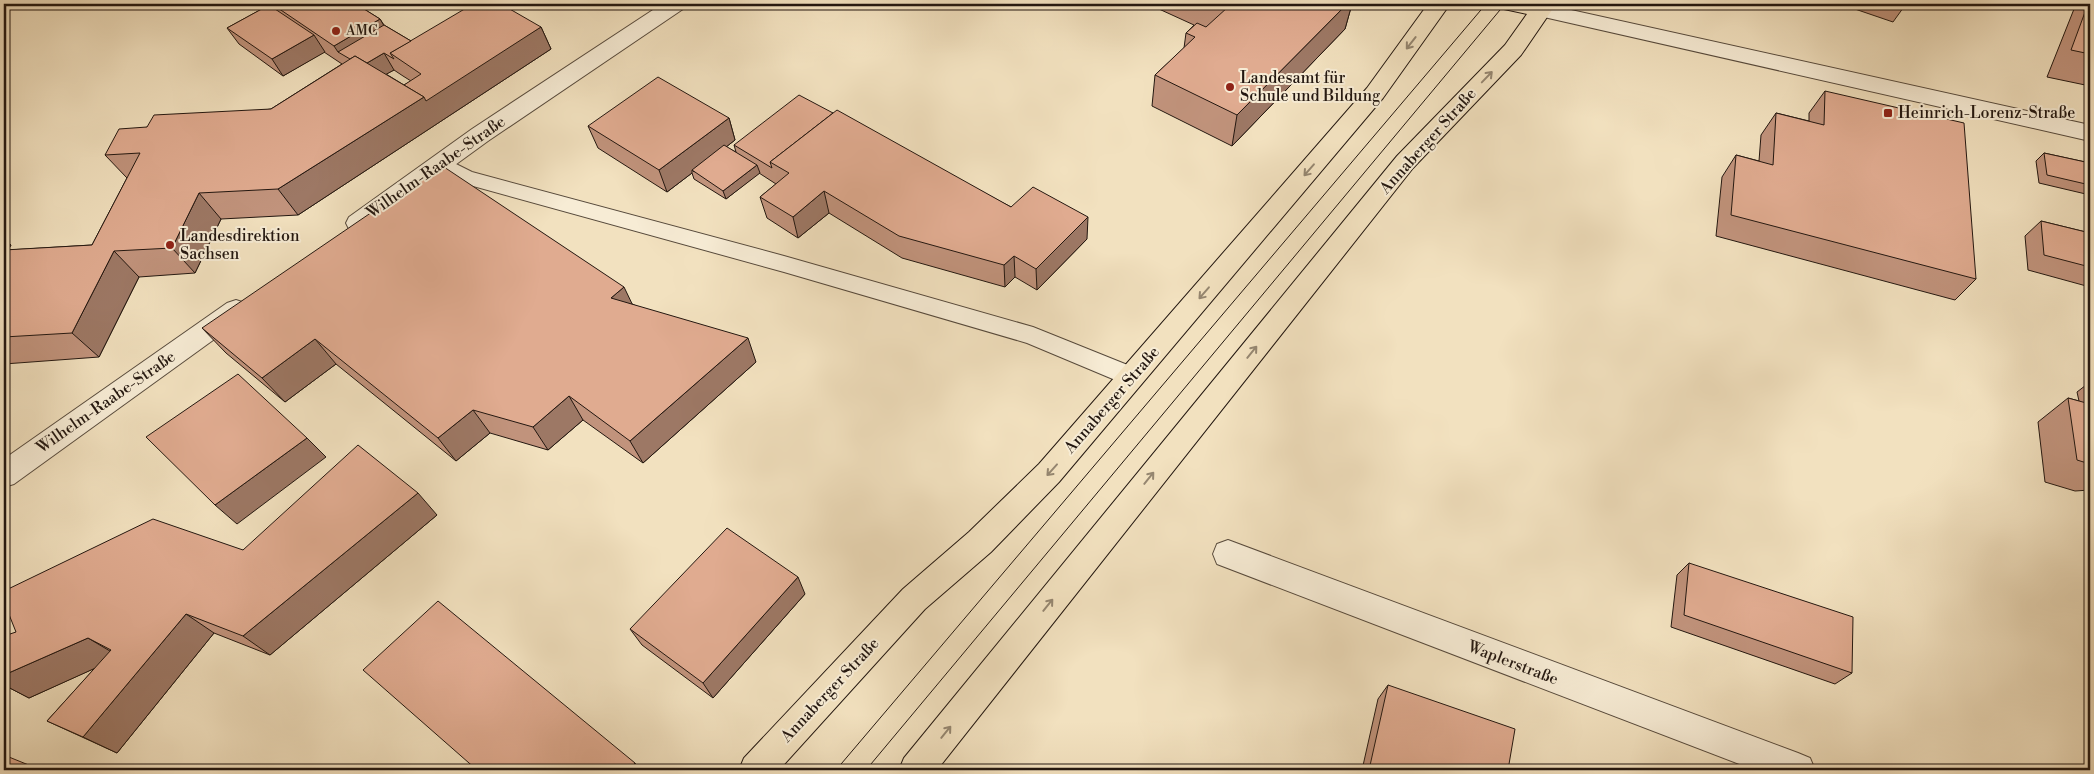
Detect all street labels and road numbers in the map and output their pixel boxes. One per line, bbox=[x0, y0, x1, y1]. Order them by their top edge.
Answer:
street label: Annaberger Straße bbox=[1375, 84, 1481, 199]
street label: Wilhelm-Raabe-Straße bbox=[362, 111, 509, 223]
street label: Annaberger Straße bbox=[1059, 342, 1164, 458]
street label: Wilhelm-Raabe-Straße bbox=[32, 346, 179, 458]
street label: Annaberger Straße bbox=[776, 634, 883, 747]
street label: Waplerstraße bbox=[1464, 636, 1561, 689]

